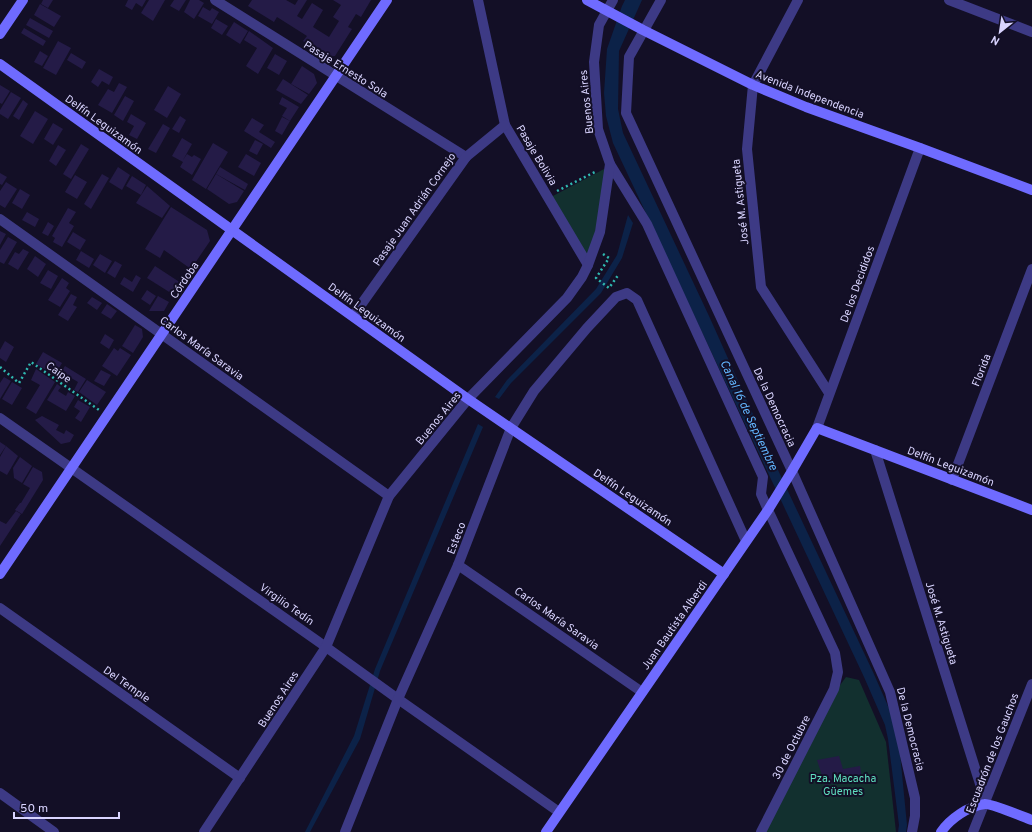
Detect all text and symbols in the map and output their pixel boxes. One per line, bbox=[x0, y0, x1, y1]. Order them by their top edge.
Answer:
north arrow bbox=[980, 12, 1020, 52]
text: N bbox=[989, 32, 1002, 48]
street label: Pasaje Ernesto Sola bbox=[301, 38, 390, 102]
street label: Avenida Independencia bbox=[753, 68, 866, 122]
street label: Buenos Aires bbox=[577, 69, 597, 135]
street label: Delfín Leguizamón bbox=[62, 92, 145, 158]
street label: Pasaje Bolivia bbox=[513, 123, 560, 189]
street label: Pasaje Juan Adrián Cornejo bbox=[370, 150, 459, 269]
street label: José M. Astigueta bbox=[730, 158, 752, 245]
street label: De los Decididos bbox=[838, 244, 878, 325]
street label: Córdoba bbox=[167, 259, 202, 302]
street label: Delfín Leguizamón bbox=[325, 280, 408, 346]
street label: Carlos María Saravia bbox=[157, 314, 246, 384]
street label: Florida bbox=[969, 352, 995, 389]
water label: Canal 16 de Septiembre bbox=[715, 358, 781, 474]
street label: Caipe bbox=[43, 359, 74, 387]
street label: De la Democracia bbox=[750, 366, 799, 450]
street label: Buenos Aires bbox=[413, 389, 464, 448]
street label: Delfín Leguizamón bbox=[905, 444, 996, 490]
street label: Delfín Leguizamón bbox=[590, 466, 675, 529]
street label: Esteco bbox=[444, 520, 469, 556]
street label: Juan Bautista Alberdi bbox=[639, 578, 711, 673]
street label: José M. Astigueta bbox=[922, 580, 960, 667]
street label: Virgilio Tedín bbox=[256, 581, 317, 629]
street label: Carlos María Saravia bbox=[511, 584, 602, 653]
street label: Del Temple bbox=[100, 664, 153, 706]
street label: Buenos Aires bbox=[255, 669, 302, 730]
street label: De la Democracia bbox=[893, 686, 927, 773]
street label: Escuadrón de los Gauchos bbox=[963, 691, 1022, 816]
street label: 30 de Octubre bbox=[770, 713, 814, 782]
park label: Pza. Macacha Güemes bbox=[810, 772, 877, 799]
scale bar bbox=[14, 794, 119, 820]
text: 50 m bbox=[20, 801, 48, 817]

